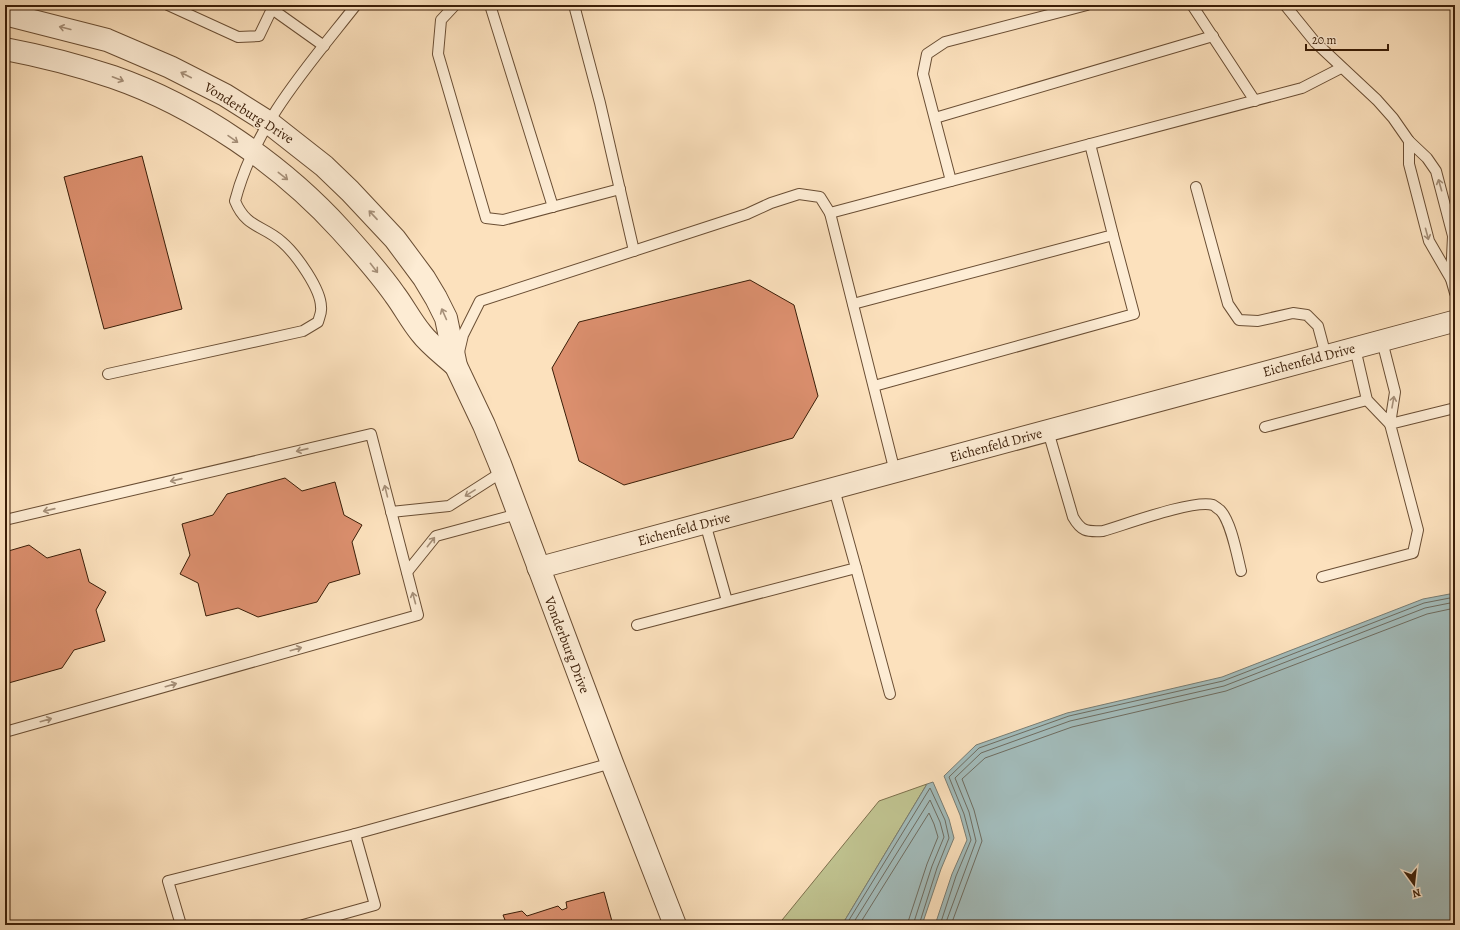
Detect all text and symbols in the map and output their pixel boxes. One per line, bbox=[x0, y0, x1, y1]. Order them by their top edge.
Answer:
one-way arrow bbox=[59, 24, 72, 31]
scale bar bbox=[1306, 26, 1388, 52]
text: 20 m bbox=[1312, 32, 1336, 48]
one-way arrow bbox=[180, 71, 192, 78]
one-way arrow bbox=[112, 76, 124, 83]
street label: Vonderburg Drive bbox=[200, 77, 298, 148]
one-way arrow bbox=[227, 135, 238, 143]
one-way arrow bbox=[278, 171, 289, 180]
one-way arrow bbox=[1436, 179, 1443, 192]
one-way arrow bbox=[368, 210, 378, 220]
one-way arrow bbox=[1424, 227, 1431, 240]
one-way arrow bbox=[370, 263, 379, 274]
one-way arrow bbox=[440, 308, 447, 320]
street label: Eichenfeld Drive bbox=[1261, 339, 1357, 381]
one-way arrow bbox=[1390, 396, 1398, 409]
street label: Eichenfeld Drive bbox=[948, 424, 1044, 466]
one-way arrow bbox=[296, 447, 309, 454]
one-way arrow bbox=[170, 477, 183, 484]
one-way arrow bbox=[381, 485, 389, 498]
one-way arrow bbox=[464, 489, 475, 497]
one-way arrow bbox=[43, 507, 56, 514]
street label: Eichenfeld Drive bbox=[636, 508, 732, 550]
one-way arrow bbox=[427, 536, 435, 547]
one-way arrow bbox=[410, 592, 417, 605]
street label: Vonderburg Drive bbox=[539, 593, 594, 696]
one-way arrow bbox=[289, 645, 302, 652]
one-way arrow bbox=[164, 681, 177, 688]
one-way arrow bbox=[39, 716, 52, 723]
north arrow bbox=[1394, 864, 1434, 904]
text: N bbox=[1411, 885, 1422, 901]

